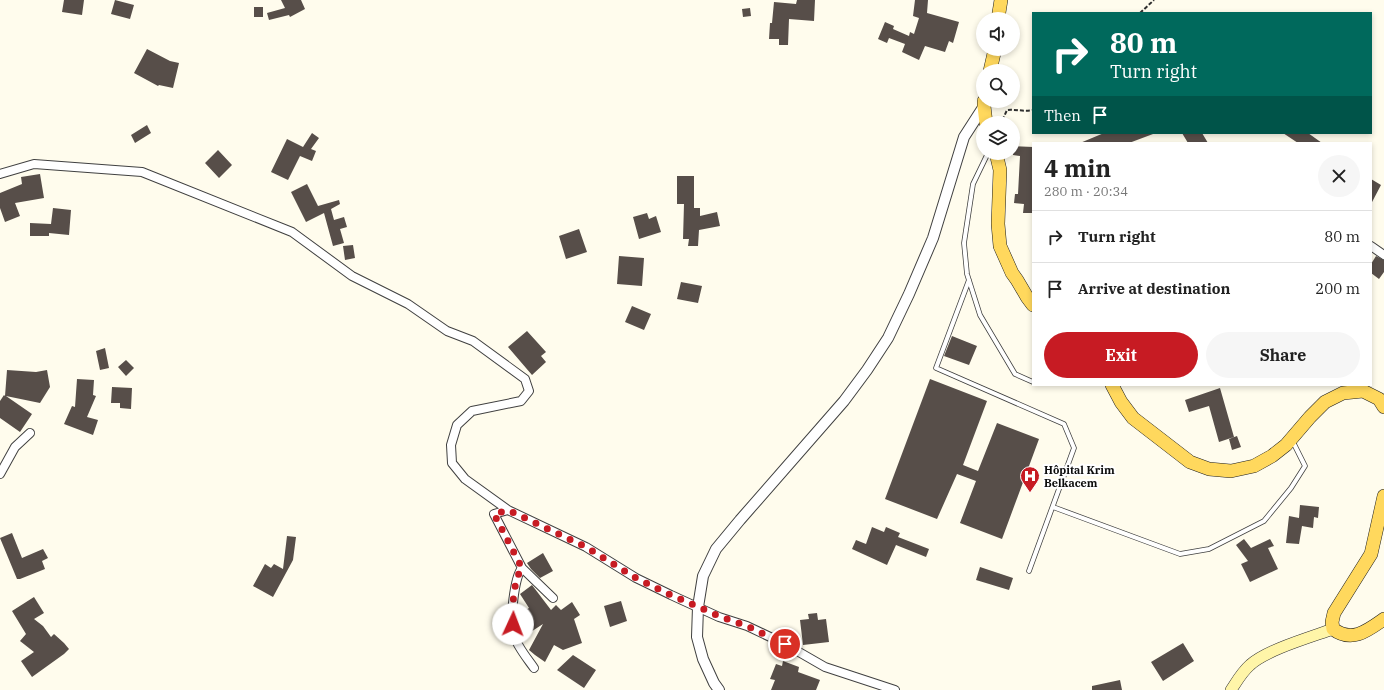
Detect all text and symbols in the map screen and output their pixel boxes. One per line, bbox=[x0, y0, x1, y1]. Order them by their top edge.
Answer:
map controls bbox=[976, 12, 1020, 160]
button: sound bbox=[976, 12, 1020, 56]
text: 80 m bbox=[1110, 24, 1177, 61]
icon: right bbox=[1044, 28, 1096, 80]
text: Turn right bbox=[1110, 60, 1197, 83]
button: search bbox=[976, 64, 1020, 108]
icon: arrive bbox=[1089, 104, 1111, 126]
text: Then bbox=[1044, 106, 1081, 125]
button: layers bbox=[976, 116, 1020, 160]
text: 4 min bbox=[1044, 152, 1111, 184]
button: close bbox=[1318, 155, 1360, 197]
text: 280 m · 20:34 bbox=[1044, 183, 1128, 200]
icon: right bbox=[1044, 226, 1066, 248]
text: Turn right bbox=[1078, 227, 1156, 246]
text: 80 m bbox=[1324, 227, 1360, 246]
icon: arrive bbox=[1044, 278, 1066, 300]
text: Arrive at destination bbox=[1078, 279, 1230, 298]
text: 200 m bbox=[1315, 279, 1360, 298]
button: Exit bbox=[1044, 332, 1198, 378]
button: Share bbox=[1206, 332, 1360, 378]
place label: Hôpital Krim Belkacem bbox=[1044, 463, 1115, 490]
hospital icon: Hôpital Krim Belkacem bbox=[1019, 465, 1041, 493]
position arrow bbox=[492, 603, 534, 645]
pin bbox=[768, 627, 802, 661]
icon: arrive bbox=[774, 633, 796, 655]

